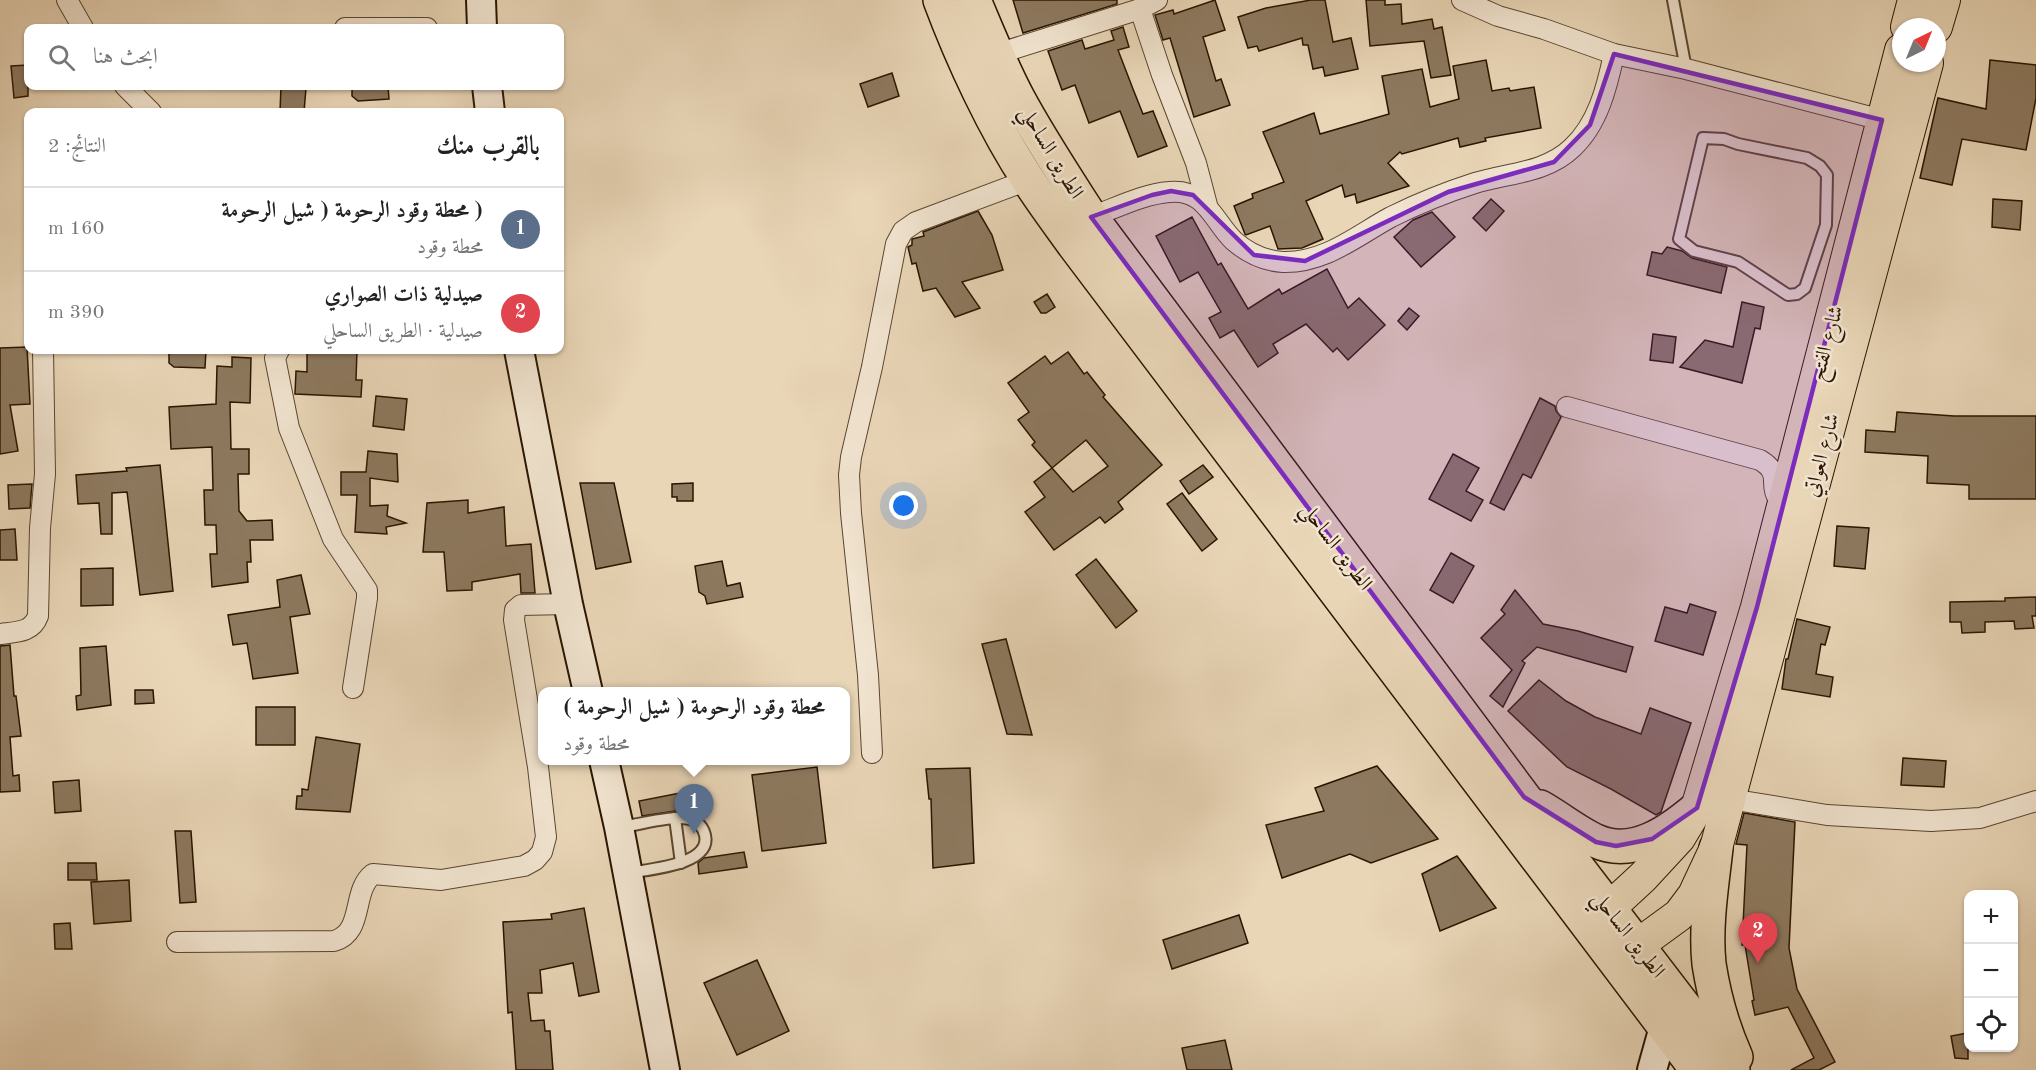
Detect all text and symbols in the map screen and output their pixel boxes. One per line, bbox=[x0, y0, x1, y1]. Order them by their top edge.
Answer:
north arrow bbox=[1892, 18, 1946, 72]
search box bbox=[24, 24, 564, 90]
icon: search bbox=[45, 41, 78, 74]
text: ابحث هنا bbox=[93, 46, 158, 68]
street label: الطريق الساحلي bbox=[1008, 103, 1086, 207]
text: بالقرب منك bbox=[437, 134, 540, 160]
text: النتائج: 2 bbox=[48, 137, 106, 157]
text: ( محطة وقود الرحومة ( شيل الرحومة bbox=[221, 200, 483, 222]
text: 160 m bbox=[48, 219, 104, 239]
text: 1 bbox=[515, 219, 526, 239]
text: محطة وقود bbox=[417, 238, 483, 258]
text: صيدلية ذات الصواري bbox=[325, 284, 483, 306]
text: 390 m bbox=[48, 303, 104, 323]
text: 2 bbox=[515, 303, 526, 323]
street label: شارع الفتح bbox=[1807, 303, 1854, 385]
text: صيدلية · الطريق الساحلي bbox=[323, 322, 483, 342]
street label: شارع العواتي bbox=[1801, 411, 1849, 501]
your location bbox=[889, 491, 918, 520]
street label: الطريق الساحلي bbox=[1290, 499, 1375, 599]
popup bbox=[538, 687, 850, 765]
text: ( محطة وقود الرحومة ( شيل الرحومة bbox=[563, 697, 825, 719]
text: محطة وقود bbox=[563, 735, 629, 755]
pin: 1 bbox=[674, 784, 714, 834]
street label: الطريق الساحلي bbox=[1581, 888, 1668, 987]
map controls bbox=[1964, 890, 2018, 1052]
button: + bbox=[1964, 890, 2018, 944]
pin: 2 bbox=[1738, 914, 1778, 963]
button: − bbox=[1964, 944, 2018, 998]
button: locate bbox=[1964, 998, 2018, 1052]

